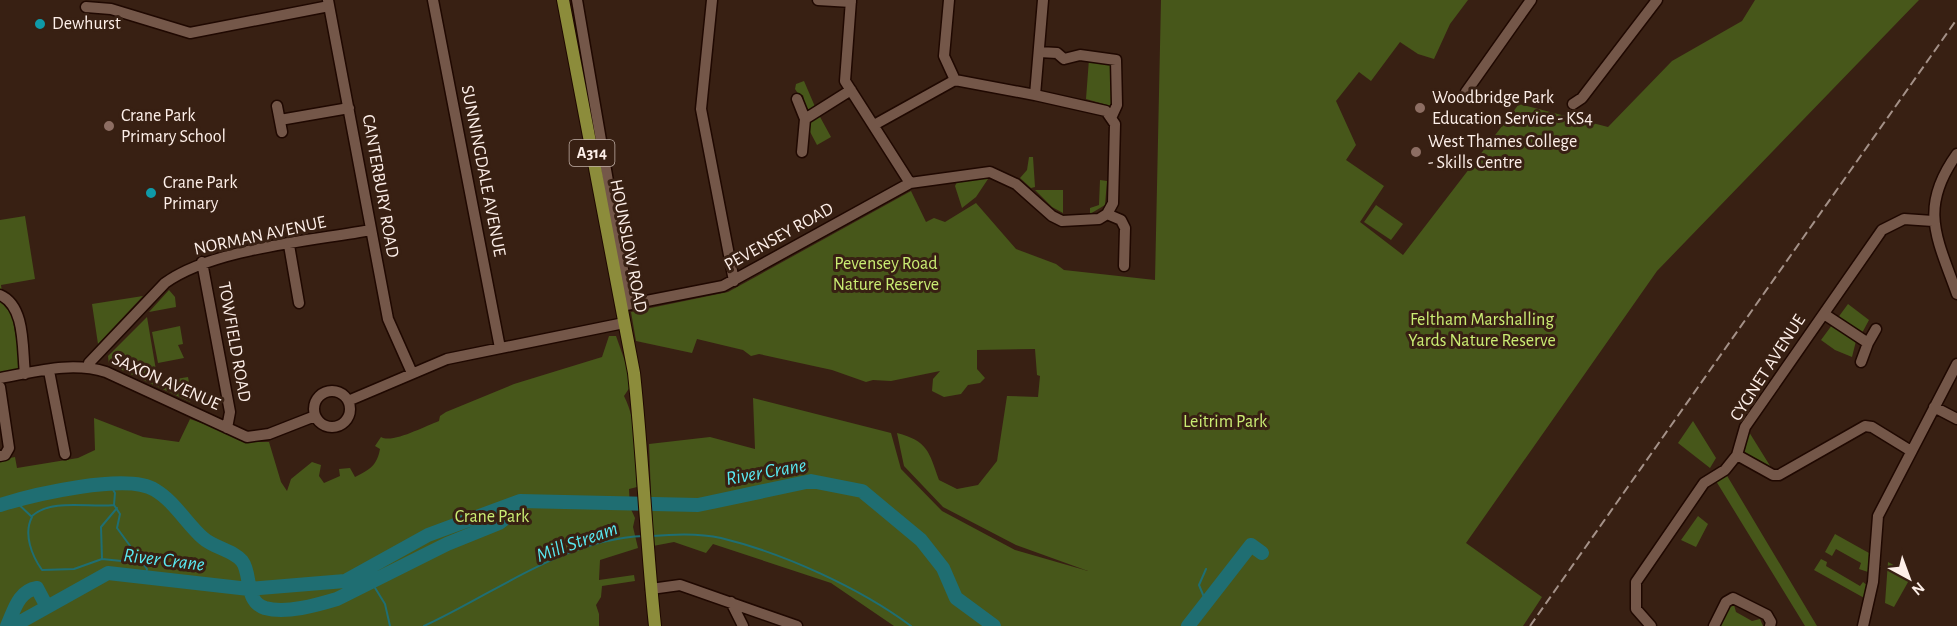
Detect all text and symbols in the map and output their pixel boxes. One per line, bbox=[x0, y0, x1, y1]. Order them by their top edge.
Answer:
place label: Dewhurst bbox=[52, 15, 121, 33]
marker: Dewhurst bbox=[33, 17, 47, 31]
street label: SUNNINGDALE AVENUE bbox=[458, 84, 508, 258]
place label: Woodbridge Park Education Service - KS4 bbox=[1432, 89, 1593, 128]
marker: Woodbridge Park Education Service - KS4 bbox=[1413, 101, 1427, 115]
place label: Crane Park Primary School bbox=[121, 107, 226, 146]
street label: CANTERBURY ROAD bbox=[359, 113, 401, 259]
marker: Crane Park Primary School bbox=[102, 119, 116, 133]
place label: West Thames College - Skills Centre bbox=[1428, 133, 1577, 172]
road number: A314 bbox=[570, 140, 614, 166]
marker: West Thames College - Skills Centre bbox=[1409, 145, 1423, 159]
place label: Crane Park Primary bbox=[163, 174, 238, 213]
street label: HOUNSLOW ROAD bbox=[606, 178, 650, 314]
marker: Crane Park Primary bbox=[144, 186, 158, 200]
street label: PEVENSEY ROAD bbox=[721, 200, 837, 274]
street label: NORMAN AVENUE bbox=[192, 213, 328, 259]
park label: Pevensey Road Nature Reserve bbox=[833, 255, 939, 294]
street label: TOWFIELD ROAD bbox=[215, 280, 253, 404]
park label: Feltham Marshalling Yards Nature Reserve bbox=[1408, 311, 1556, 350]
street label: CYGNET AVENUE bbox=[1727, 311, 1809, 424]
street label: SAXON AVENUE bbox=[109, 350, 223, 414]
park label: Leitrim Park bbox=[1183, 413, 1268, 431]
water label: River Crane bbox=[724, 455, 808, 489]
park label: Crane Park bbox=[455, 508, 530, 526]
water label: Mill Stream bbox=[534, 518, 620, 566]
water label: River Crane bbox=[122, 545, 206, 575]
north arrow bbox=[1879, 548, 1939, 608]
text: N bbox=[1909, 579, 1928, 598]

